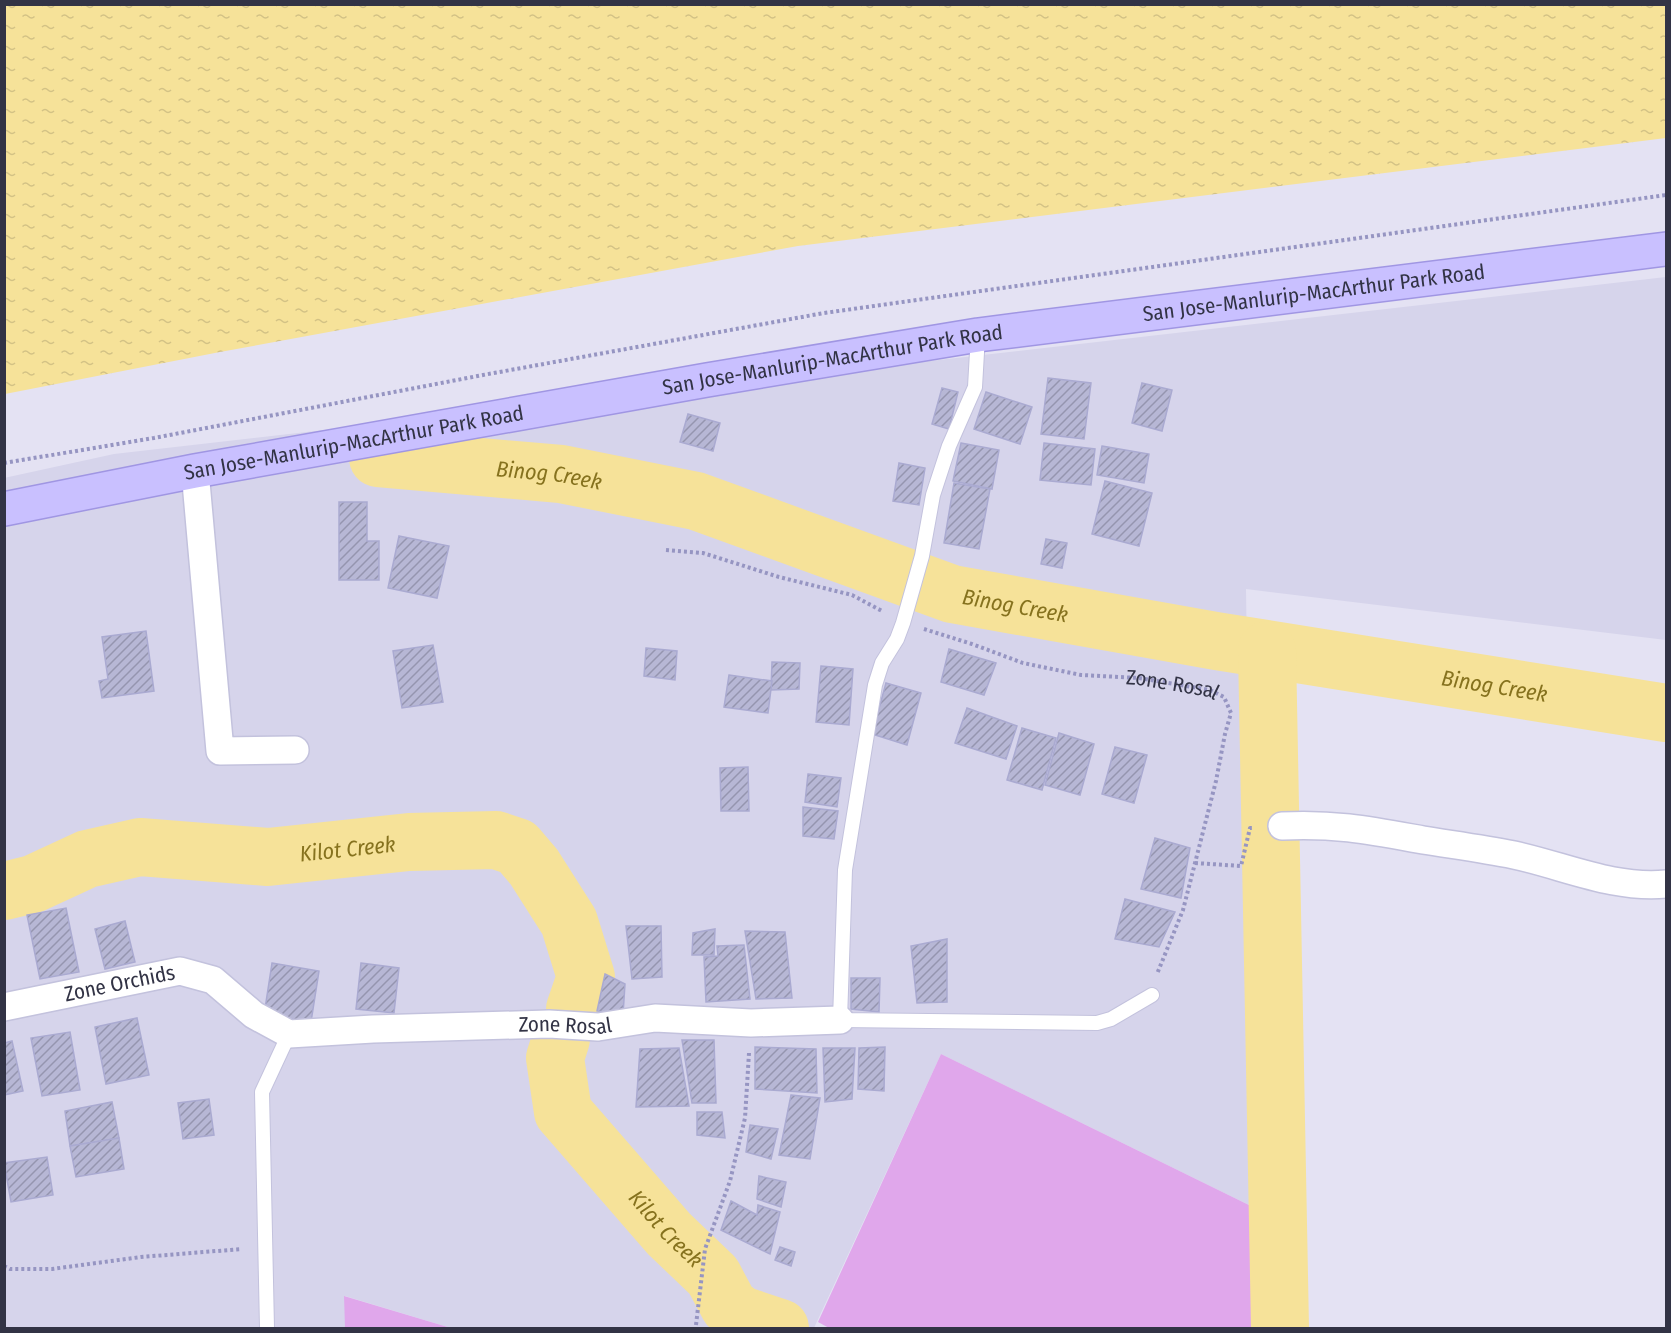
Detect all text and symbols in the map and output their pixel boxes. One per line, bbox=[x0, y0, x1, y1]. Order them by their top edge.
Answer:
street label: San Jose-Manlurip-MacArthur Park Road bbox=[1141, 259, 1487, 327]
street label: San Jose-Manlurip-MacArthur Park Road bbox=[660, 319, 1004, 401]
street label: San Jose-Manlurip-MacArthur Park Road bbox=[182, 400, 526, 486]
water label: Binog Creek bbox=[495, 455, 605, 495]
water label: Binog Creek bbox=[960, 583, 1070, 628]
street label: Zone Rosal bbox=[1126, 664, 1224, 706]
water label: Binog Creek bbox=[1440, 664, 1549, 707]
water label: Kilot Creek bbox=[298, 830, 397, 867]
street label: Zone Orchids bbox=[62, 959, 177, 1007]
street label: Zone Rosal bbox=[518, 1011, 614, 1040]
water label: Kilot Creek bbox=[623, 1184, 709, 1273]

